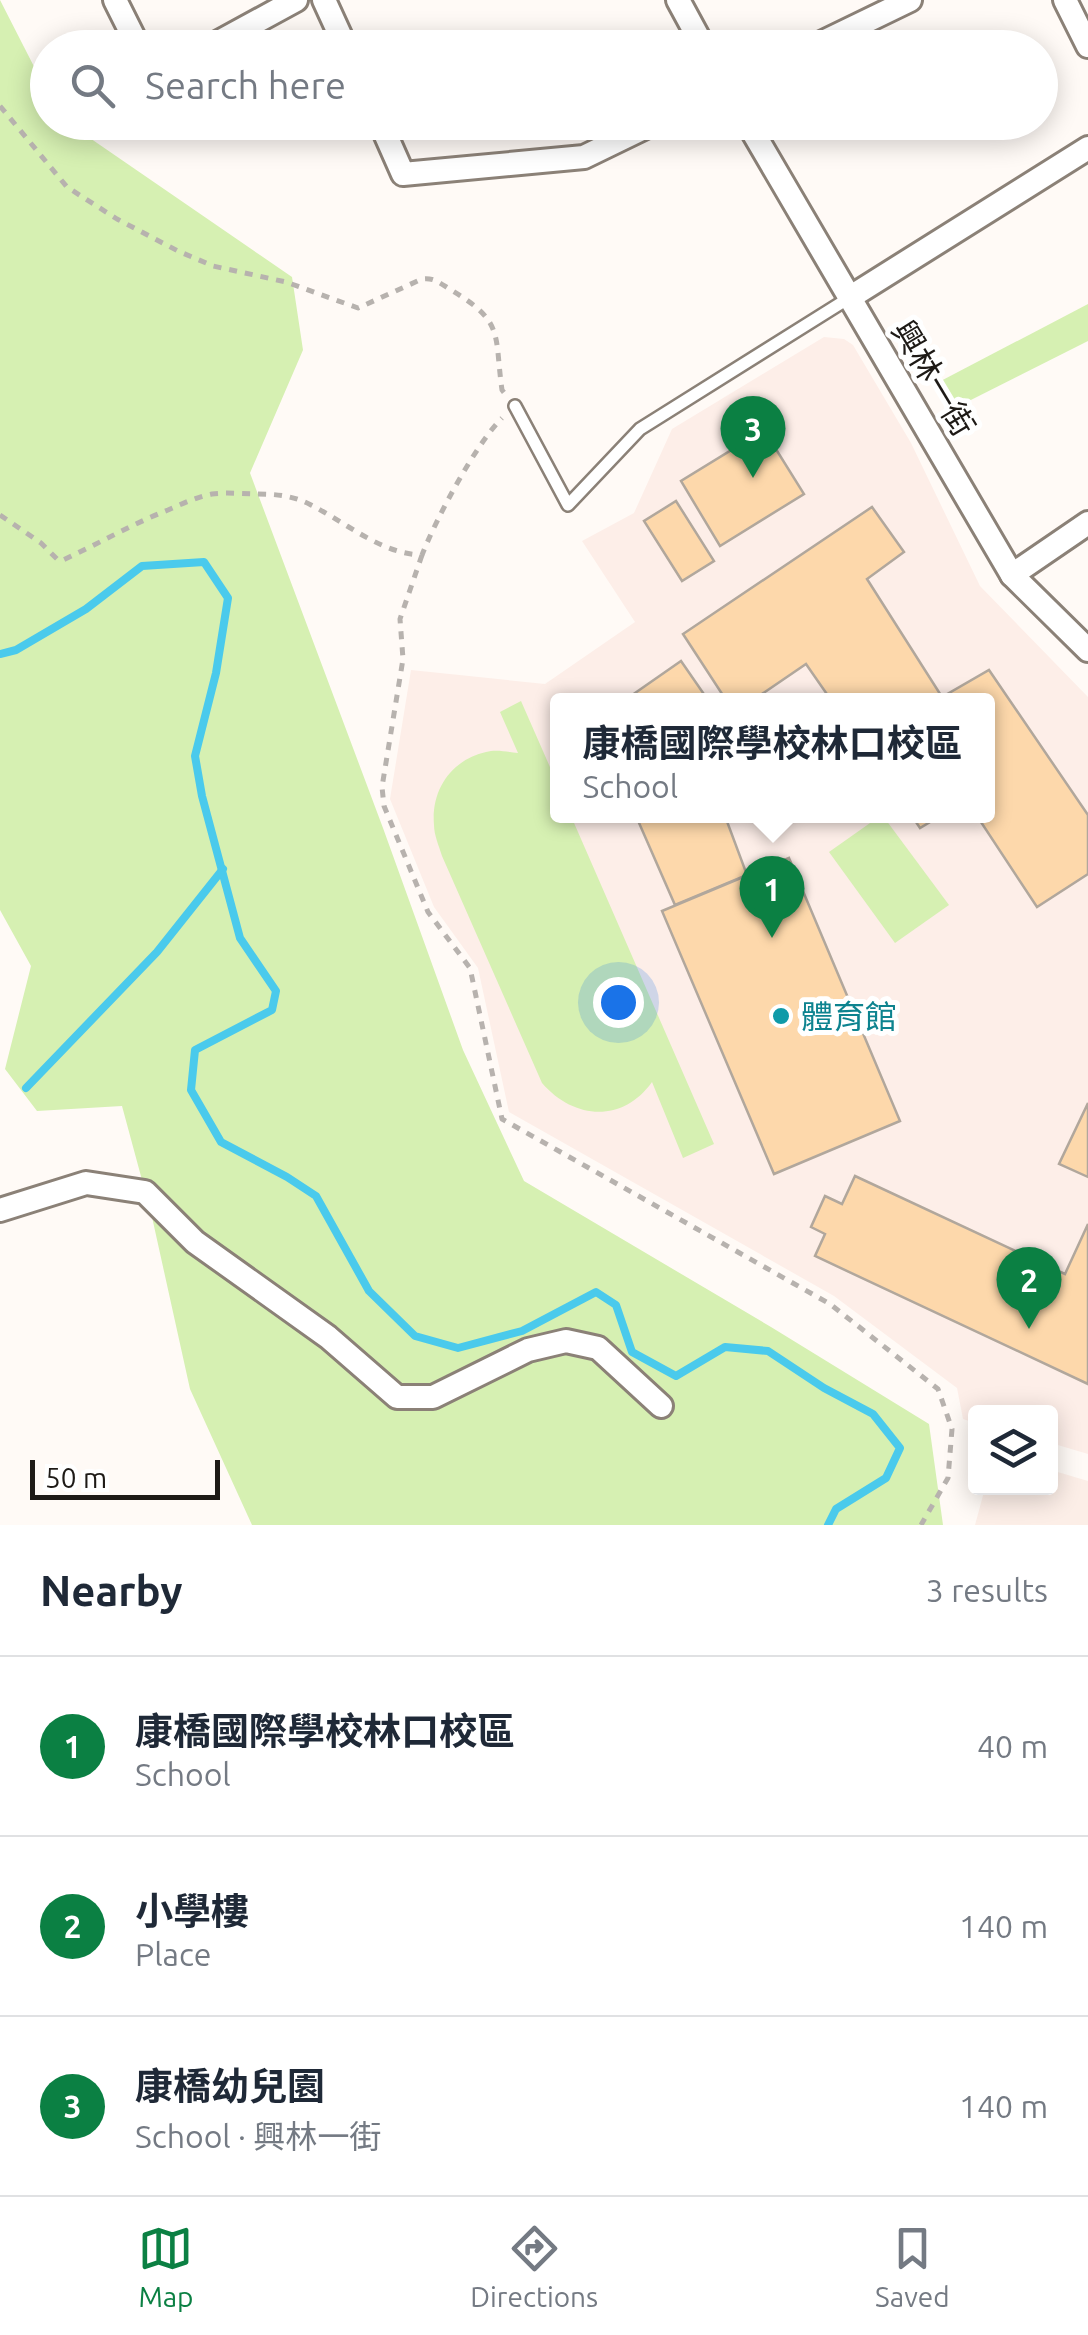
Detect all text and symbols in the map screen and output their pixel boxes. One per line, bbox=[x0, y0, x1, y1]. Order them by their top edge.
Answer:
search box bbox=[30, 30, 1058, 140]
icon: search bbox=[65, 58, 120, 113]
text: Search here bbox=[145, 64, 346, 106]
street label: 興林一街 bbox=[886, 314, 982, 442]
pin: 3 bbox=[720, 396, 786, 478]
popup bbox=[550, 693, 995, 823]
text: 康橋國際學校林口校區 bbox=[582, 722, 963, 764]
text: School bbox=[582, 768, 678, 804]
pin: 1 bbox=[740, 856, 804, 938]
your location bbox=[593, 977, 644, 1028]
place label: 體育館 bbox=[801, 998, 897, 1034]
marker: 體育館 bbox=[770, 1005, 792, 1027]
pin: 2 bbox=[996, 1246, 1062, 1329]
map controls bbox=[968, 1405, 1058, 1495]
button: layers bbox=[968, 1405, 1058, 1495]
scale bar bbox=[30, 1455, 220, 1500]
text: 50 m bbox=[45, 1462, 107, 1493]
text: Nearby bbox=[40, 1567, 183, 1614]
text: 3 results bbox=[926, 1572, 1048, 1608]
text: 康橋國際學校林口校區 bbox=[135, 1710, 515, 1752]
text: 1 bbox=[63, 1728, 82, 1764]
text: 40 m bbox=[977, 1728, 1048, 1764]
text: School bbox=[135, 1756, 231, 1792]
text: 小學樓 bbox=[135, 1890, 249, 1932]
text: 2 bbox=[63, 1908, 82, 1944]
text: 140 m bbox=[959, 1908, 1048, 1944]
text: Place bbox=[135, 1936, 211, 1972]
text: 康橋幼兒園 bbox=[135, 2065, 325, 2107]
text: 3 bbox=[63, 2088, 82, 2124]
text: 140 m bbox=[959, 2088, 1048, 2124]
text: School · 興林一街 bbox=[135, 2118, 381, 2154]
tab: Map bbox=[138, 2221, 194, 2312]
tab: Directions bbox=[470, 2221, 598, 2312]
tab: Saved bbox=[875, 2221, 950, 2312]

